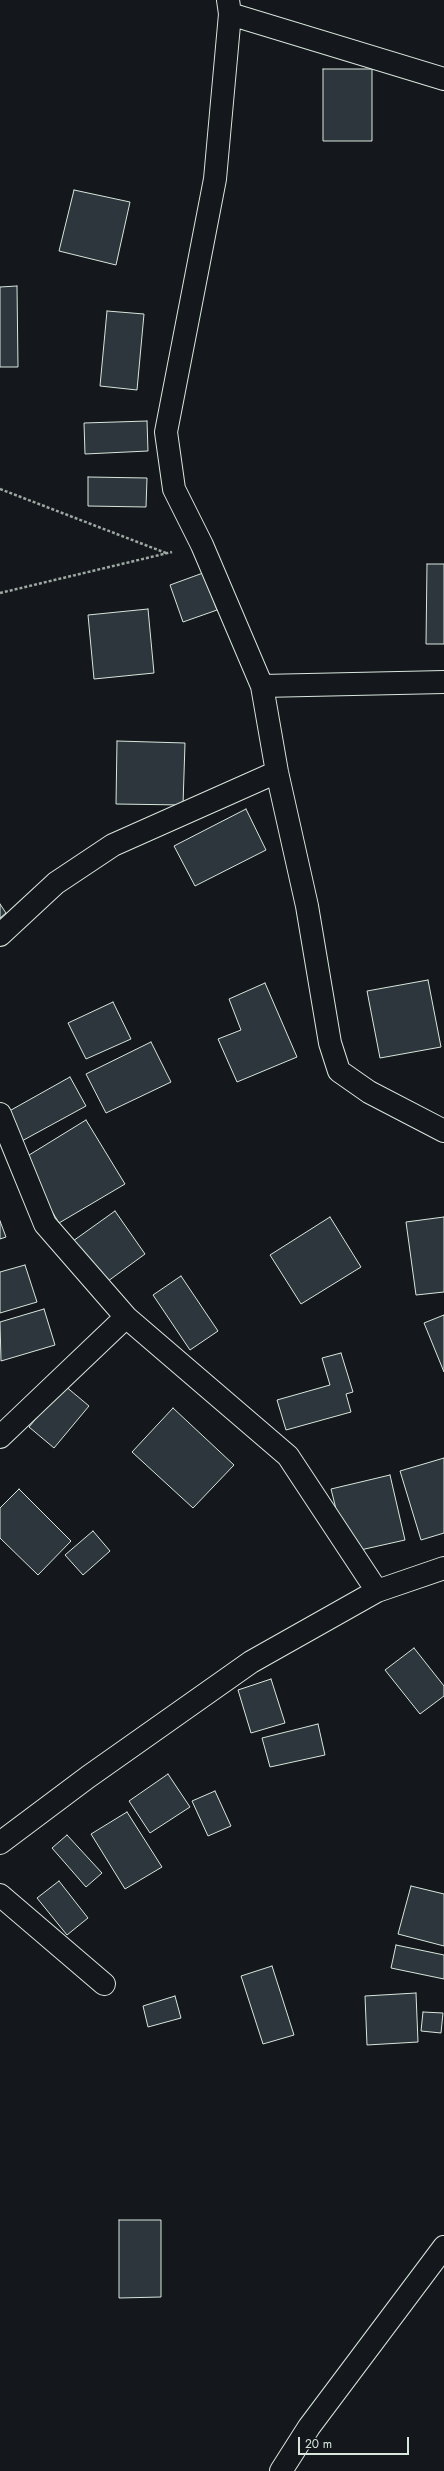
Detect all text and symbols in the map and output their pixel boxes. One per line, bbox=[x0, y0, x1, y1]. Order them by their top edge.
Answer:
scale bar bbox=[300, 2429, 411, 2455]
text: 20 m bbox=[305, 2435, 332, 2453]

